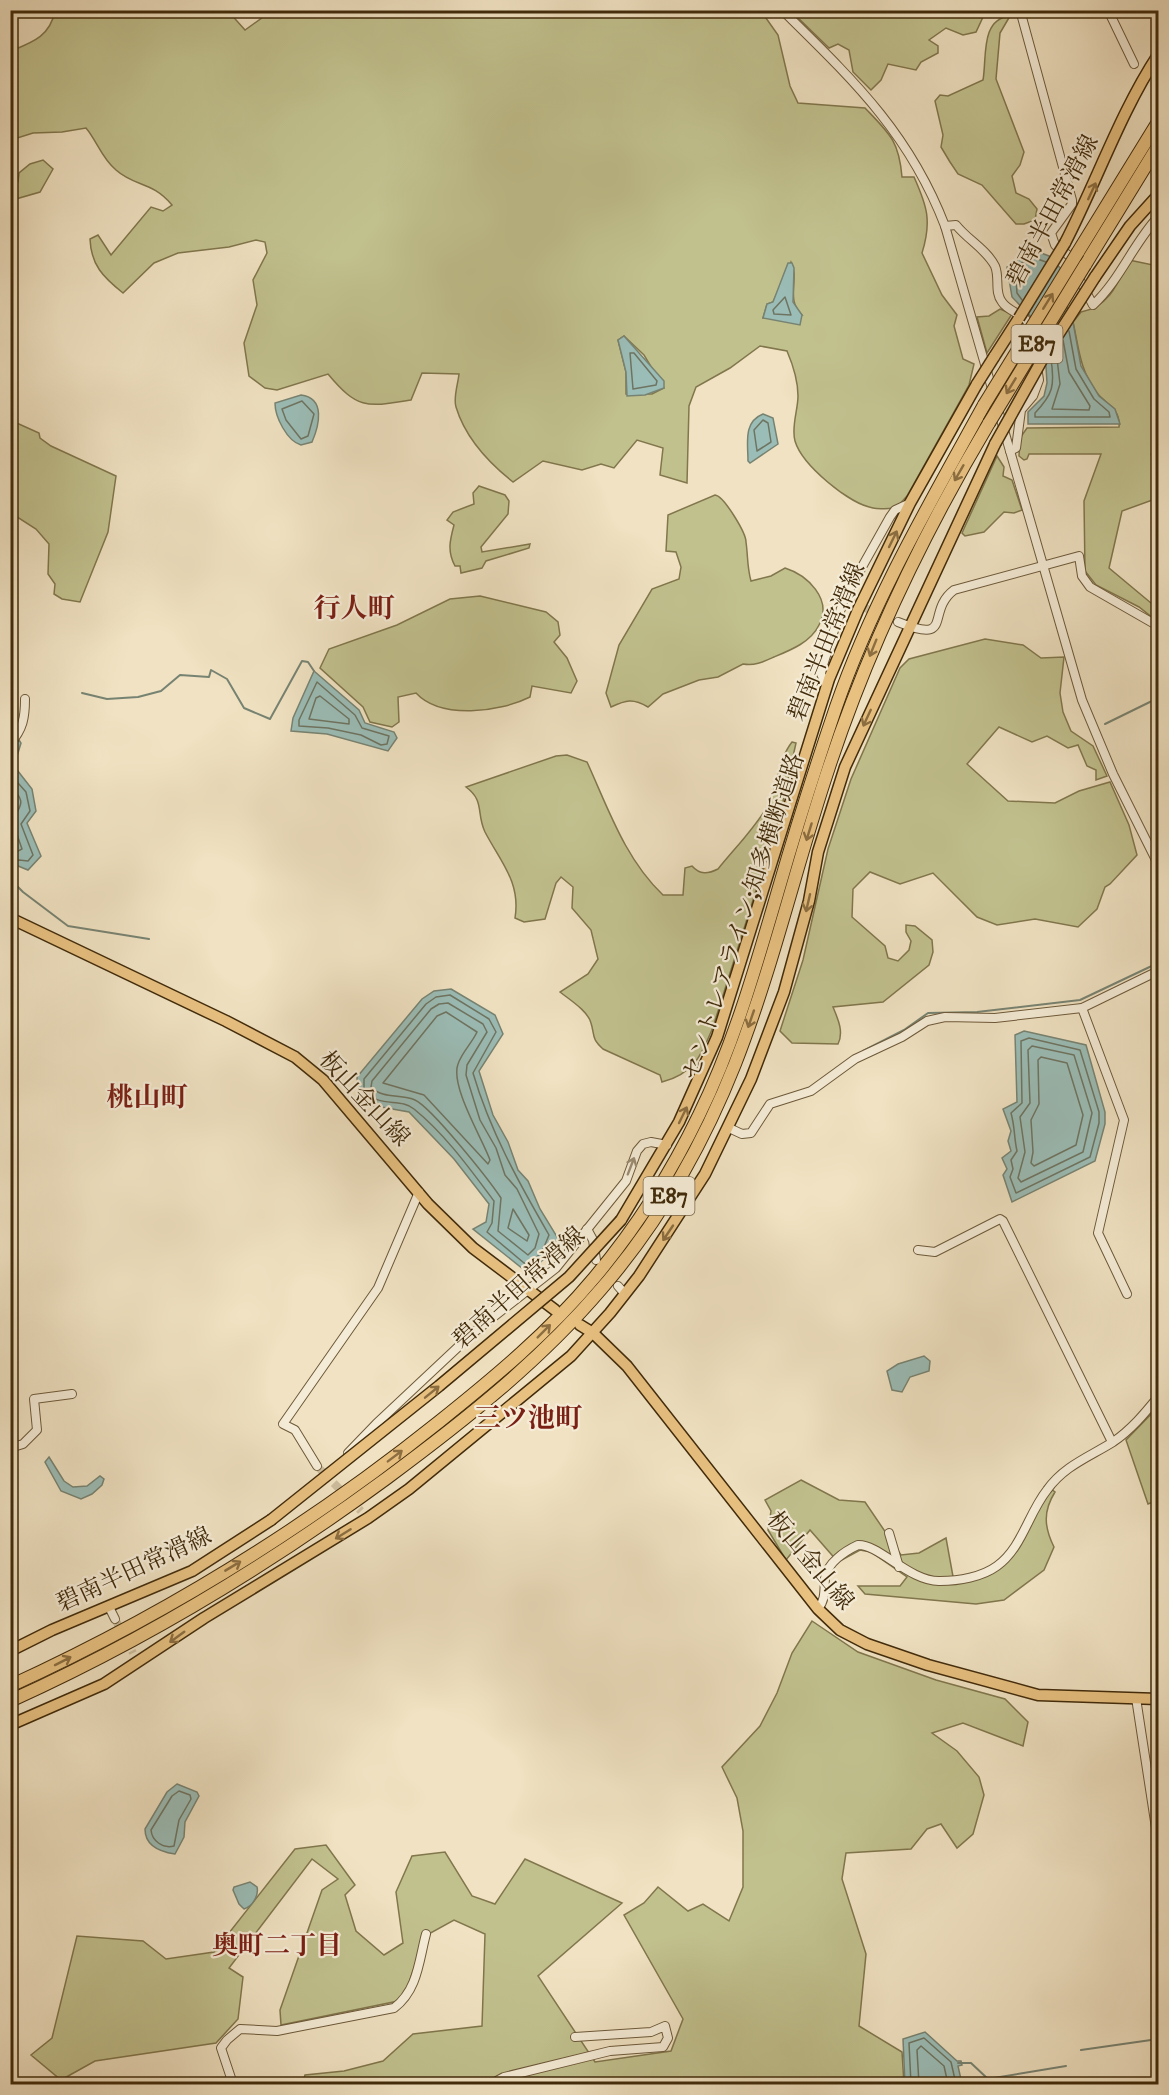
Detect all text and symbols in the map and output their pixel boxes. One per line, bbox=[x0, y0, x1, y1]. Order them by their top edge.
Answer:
street label: 碧南半田常滑線 bbox=[1000, 130, 1106, 292]
one-way arrow bbox=[1086, 182, 1098, 200]
one-way arrow bbox=[1042, 293, 1054, 310]
road number: E87 bbox=[1012, 325, 1062, 363]
one-way arrow bbox=[1005, 377, 1017, 394]
one-way arrow bbox=[953, 464, 964, 482]
one-way arrow bbox=[888, 530, 899, 548]
street label: 碧南半田常滑線 bbox=[782, 558, 872, 726]
district label: 行人町 bbox=[314, 592, 395, 626]
one-way arrow bbox=[867, 639, 878, 657]
one-way arrow bbox=[861, 709, 872, 727]
street label: セントレアライン;知多横断道路 bbox=[677, 750, 811, 1084]
one-way arrow bbox=[803, 822, 814, 841]
one-way arrow bbox=[802, 893, 813, 912]
one-way arrow bbox=[745, 1009, 756, 1028]
street label: 板山金山線 bbox=[312, 1045, 416, 1153]
district label: 桃山町 bbox=[107, 1081, 188, 1115]
one-way arrow bbox=[677, 1107, 689, 1125]
one-way arrow bbox=[626, 1158, 637, 1176]
road number: E87 bbox=[644, 1177, 694, 1215]
street label: 碧南半田常滑線 bbox=[447, 1221, 591, 1355]
one-way arrow bbox=[662, 1224, 674, 1240]
one-way arrow bbox=[537, 1324, 552, 1339]
one-way arrow bbox=[424, 1385, 439, 1399]
district label: 三ツ池町 bbox=[474, 1402, 582, 1436]
one-way arrow bbox=[386, 1450, 402, 1463]
street label: 板山金山線 bbox=[760, 1505, 860, 1617]
street label: 碧南半田常滑線 bbox=[52, 1521, 216, 1619]
one-way arrow bbox=[335, 1529, 352, 1541]
one-way arrow bbox=[224, 1559, 241, 1571]
one-way arrow bbox=[170, 1631, 186, 1643]
one-way arrow bbox=[54, 1655, 71, 1667]
district label: 奥町二丁目 bbox=[212, 1930, 342, 1963]

